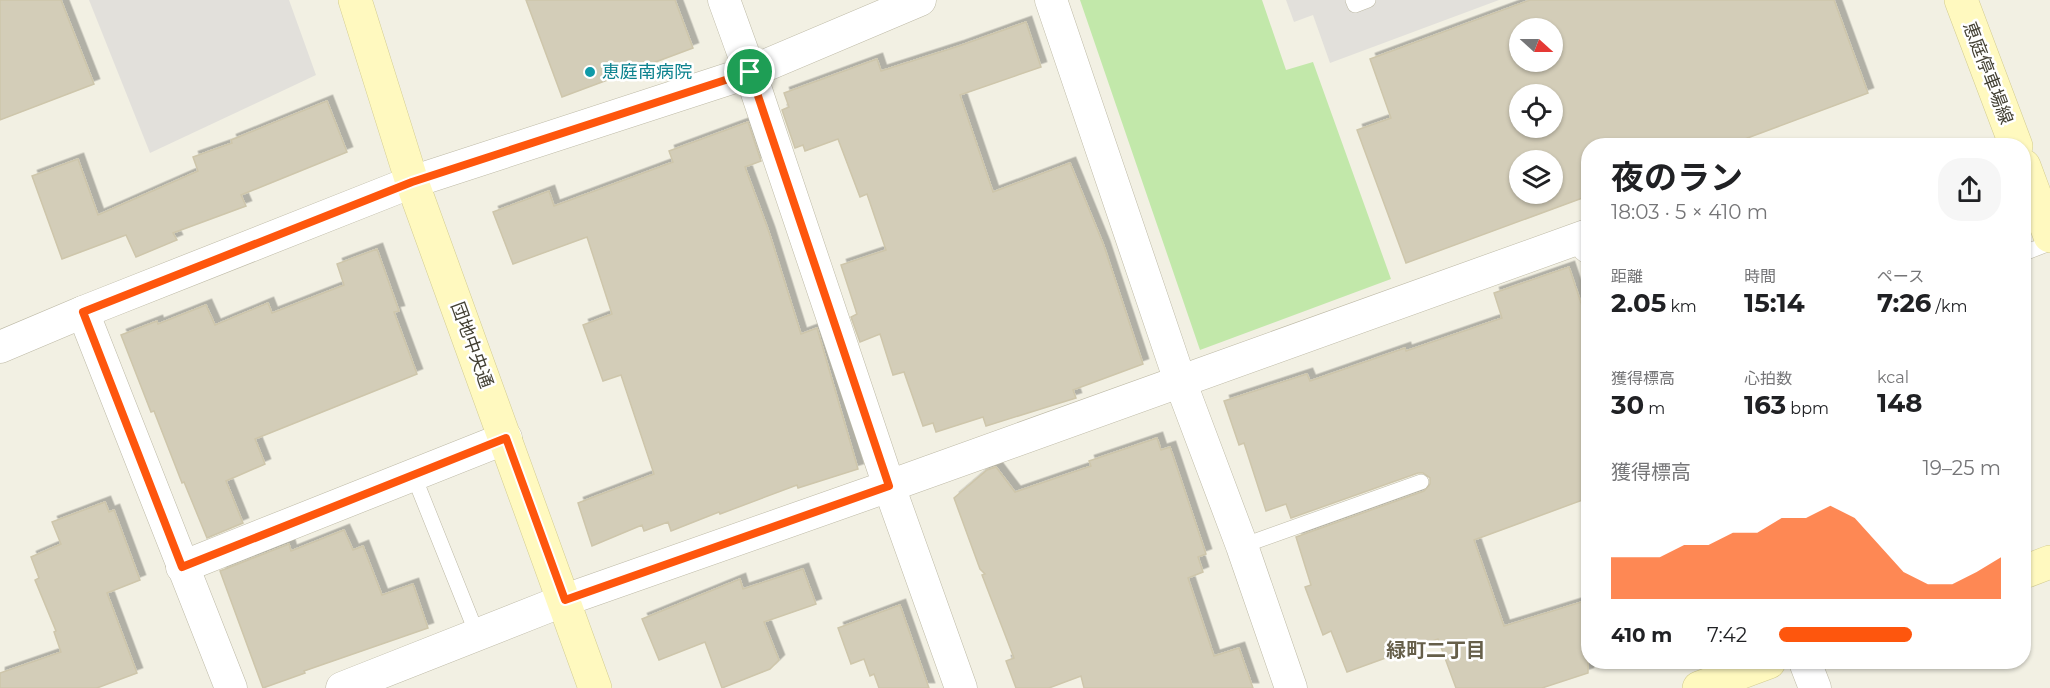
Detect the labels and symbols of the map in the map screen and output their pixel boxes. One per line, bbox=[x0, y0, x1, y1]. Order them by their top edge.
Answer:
north arrow bbox=[1509, 18, 1563, 72]
street label: 恵庭停車場線 bbox=[1958, 19, 2018, 127]
pin bbox=[724, 46, 775, 97]
place label: 恵庭南病院 bbox=[602, 61, 692, 83]
marker: 恵庭南病院 bbox=[583, 65, 597, 79]
street label: 団地中央通 bbox=[446, 299, 498, 391]
district label: 緑町二丁目 bbox=[1386, 638, 1486, 662]

